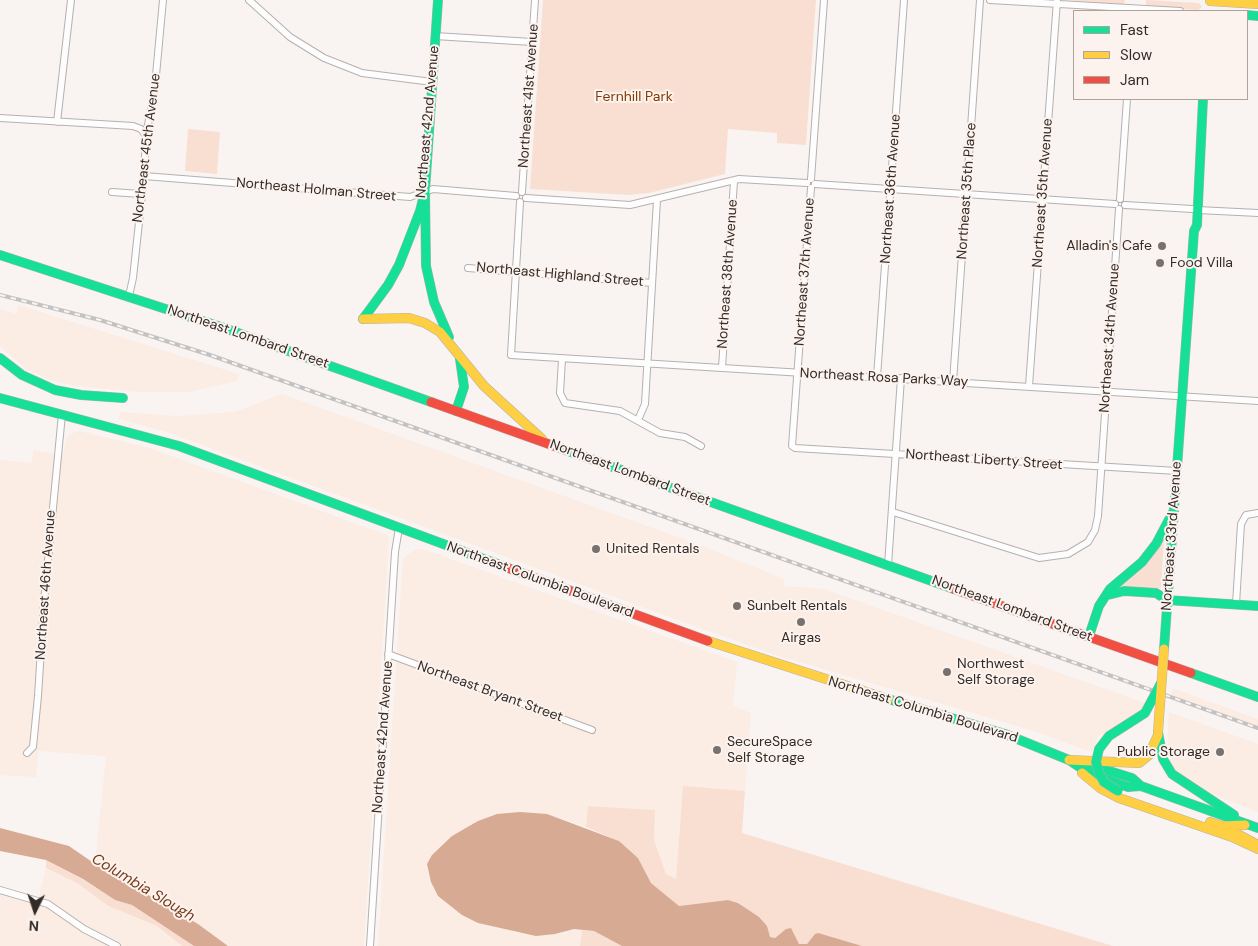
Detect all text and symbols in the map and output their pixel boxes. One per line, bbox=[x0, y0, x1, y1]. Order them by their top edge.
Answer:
legend bbox=[1073, 10, 1248, 100]
text: Fast bbox=[1120, 20, 1149, 40]
street label: Northeast 41st Avenue bbox=[516, 23, 542, 169]
street label: Northeast 42nd Avenue bbox=[413, 45, 443, 199]
text: Slow bbox=[1120, 45, 1152, 65]
text: Jam bbox=[1120, 70, 1149, 90]
street label: Northeast 45th Avenue bbox=[130, 73, 164, 223]
park label: Fernhill Park bbox=[595, 89, 673, 105]
street label: Northeast 36th Avenue bbox=[877, 114, 905, 264]
street label: Northeast 35th Avenue bbox=[1029, 118, 1057, 268]
street label: Northeast 35th Place bbox=[954, 122, 980, 260]
street label: Northeast Holman Street bbox=[235, 175, 397, 205]
street label: Northeast 37th Avenue bbox=[791, 197, 819, 347]
street label: Northeast 38th Avenue bbox=[714, 199, 742, 349]
place label: Alladin's Cafe bbox=[1066, 238, 1152, 254]
marker: Alladin's Cafe bbox=[1156, 240, 1168, 252]
place label: Food Villa bbox=[1170, 255, 1233, 271]
marker: Food Villa bbox=[1154, 257, 1166, 269]
street label: Northeast Highland Street bbox=[476, 259, 644, 291]
street label: Northeast 34th Avenue bbox=[1096, 263, 1124, 413]
street label: Northeast Lombard Street bbox=[165, 301, 331, 373]
street label: Northeast Rosa Parks Way bbox=[799, 365, 969, 391]
street label: Northeast Lombard Street bbox=[547, 436, 713, 510]
street label: Northeast Liberty Street bbox=[905, 446, 1063, 474]
street label: Northeast 33rd Avenue bbox=[1158, 461, 1186, 611]
street label: Northeast 46th Avenue bbox=[32, 509, 60, 661]
street label: Northeast Columbia Boulevard bbox=[444, 538, 636, 622]
place label: United Rentals bbox=[606, 541, 699, 557]
marker: United Rentals bbox=[590, 543, 602, 555]
street label: Northeast Lombard Street bbox=[929, 572, 1095, 646]
place label: Sunbelt Rentals bbox=[747, 598, 847, 614]
marker: Sunbelt Rentals bbox=[731, 600, 743, 612]
marker: Airgas bbox=[795, 616, 807, 628]
place label: Airgas bbox=[781, 630, 821, 646]
place label: Northwest Self Storage bbox=[957, 656, 1035, 689]
street label: Northeast Bryant Street bbox=[415, 658, 565, 726]
street label: Northeast 42nd Avenue bbox=[369, 660, 397, 814]
marker: Northwest Self Storage bbox=[941, 666, 953, 678]
street label: Northeast Columbia Boulevard bbox=[826, 673, 1020, 747]
place label: SecureSpace Self Storage bbox=[727, 734, 812, 766]
marker: SecureSpace Self Storage bbox=[711, 744, 723, 756]
place label: Public Storage bbox=[1117, 744, 1210, 760]
marker: Public Storage bbox=[1214, 746, 1226, 758]
water label: Columbia Slough bbox=[88, 850, 198, 926]
north arrow bbox=[10, 886, 60, 936]
text: N bbox=[28, 917, 40, 935]

